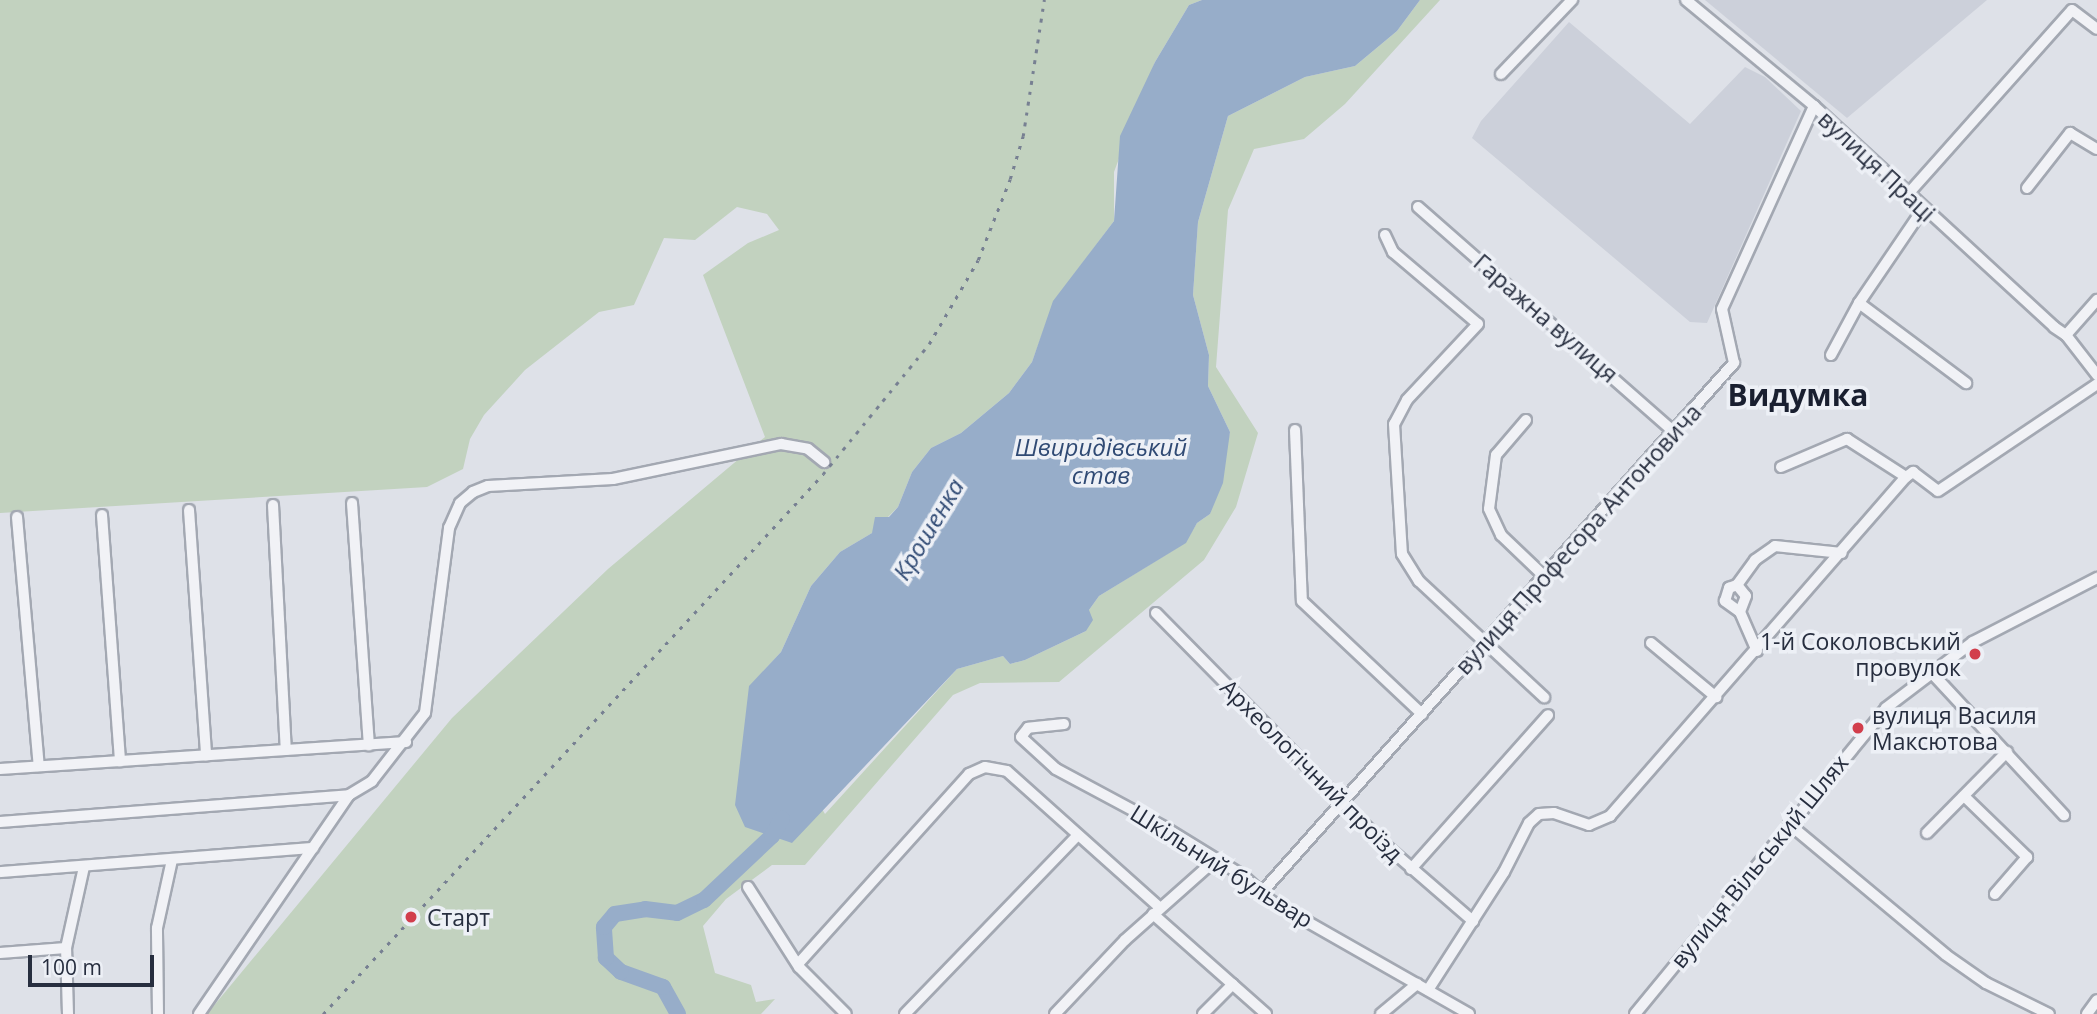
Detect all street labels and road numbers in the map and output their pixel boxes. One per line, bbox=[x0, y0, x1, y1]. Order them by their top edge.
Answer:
street label: вулиця Праці bbox=[1813, 105, 1941, 227]
street label: Гаражна вулиця bbox=[1468, 248, 1624, 388]
street label: вулиця Професора Антоновича bbox=[1449, 398, 1707, 680]
street label: Археологічний проїзд bbox=[1215, 673, 1409, 867]
street label: вулиця Вільський Шлях bbox=[1664, 749, 1854, 973]
street label: Шкільний бульвар bbox=[1126, 799, 1318, 933]

